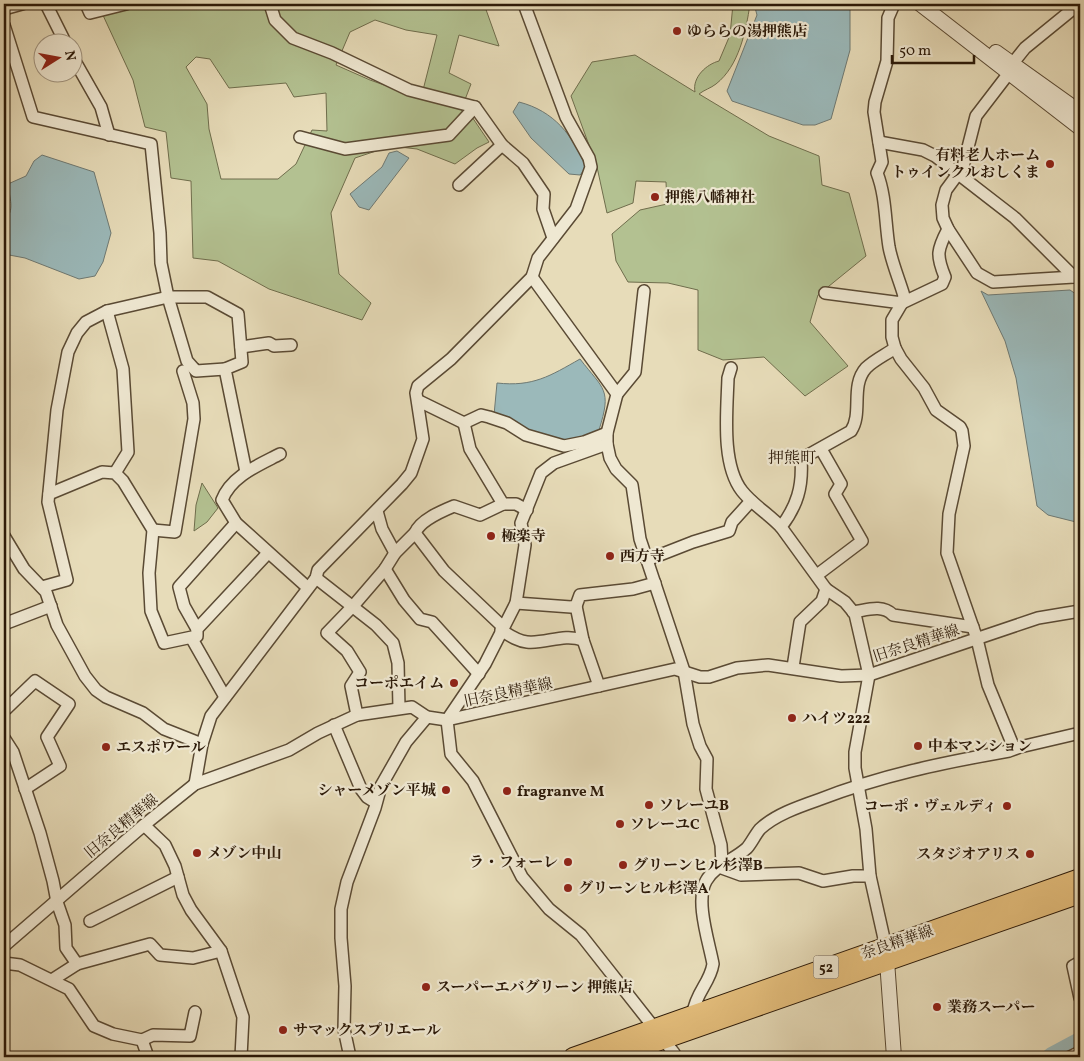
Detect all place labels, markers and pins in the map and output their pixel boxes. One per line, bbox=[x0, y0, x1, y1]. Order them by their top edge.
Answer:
place label: ゆららの湯押熊店 bbox=[687, 22, 807, 43]
marker: ゆららの湯押熊店 bbox=[671, 25, 683, 37]
place label: 有料老人ホーム トゥインクルおしくま bbox=[891, 146, 1040, 184]
marker: 有料老人ホーム トゥインクルおしくま bbox=[1044, 158, 1056, 170]
place label: 押熊八幡神社 bbox=[665, 188, 755, 209]
marker: 押熊八幡神社 bbox=[649, 191, 661, 203]
place label: 極楽寺 bbox=[501, 527, 546, 548]
marker: 極楽寺 bbox=[485, 530, 497, 542]
place label: 西方寺 bbox=[620, 547, 665, 568]
marker: 西方寺 bbox=[604, 550, 616, 562]
place label: コーポエイム bbox=[354, 674, 444, 695]
marker: コーポエイム bbox=[448, 677, 460, 689]
place label: ハイツ222 bbox=[802, 709, 871, 730]
marker: ハイツ222 bbox=[786, 712, 798, 724]
place label: 中本マンション bbox=[928, 737, 1032, 758]
place label: エスポワール bbox=[116, 738, 206, 759]
marker: 中本マンション bbox=[912, 740, 924, 752]
marker: エスポワール bbox=[100, 741, 112, 753]
place label: シャーメゾン平城 bbox=[317, 781, 436, 802]
place label: fragranve M bbox=[517, 782, 605, 803]
marker: シャーメゾン平城 bbox=[440, 784, 452, 796]
marker: fragranve M bbox=[501, 785, 513, 797]
place label: ソレーユB bbox=[659, 796, 729, 817]
place label: コーポ・ヴェルディ bbox=[864, 797, 997, 818]
marker: ソレーユB bbox=[643, 799, 655, 811]
marker: コーポ・ヴェルディ bbox=[1001, 800, 1013, 812]
place label: ソレーユC bbox=[630, 815, 700, 836]
marker: ソレーユC bbox=[614, 818, 626, 830]
place label: メゾン中山 bbox=[207, 844, 282, 865]
place label: スタジオアリス bbox=[916, 845, 1020, 866]
marker: メゾン中山 bbox=[191, 847, 203, 859]
marker: スタジオアリス bbox=[1024, 848, 1036, 860]
place label: ラ・フォーレ bbox=[469, 853, 558, 874]
marker: ラ・フォーレ bbox=[562, 856, 574, 868]
place label: グリーンヒル杉澤B bbox=[633, 856, 763, 877]
marker: グリーンヒル杉澤B bbox=[617, 859, 629, 871]
place label: グリーンヒル杉澤A bbox=[578, 879, 709, 900]
marker: グリーンヒル杉澤A bbox=[562, 882, 574, 894]
place label: スーパーエバグリーン 押熊店 bbox=[436, 978, 632, 999]
marker: スーパーエバグリーン 押熊店 bbox=[420, 981, 432, 993]
place label: 業務スーパー bbox=[947, 998, 1036, 1019]
marker: 業務スーパー bbox=[931, 1001, 943, 1013]
place label: サマックスプリエール bbox=[293, 1021, 441, 1042]
marker: サマックスプリエール bbox=[277, 1024, 289, 1036]

